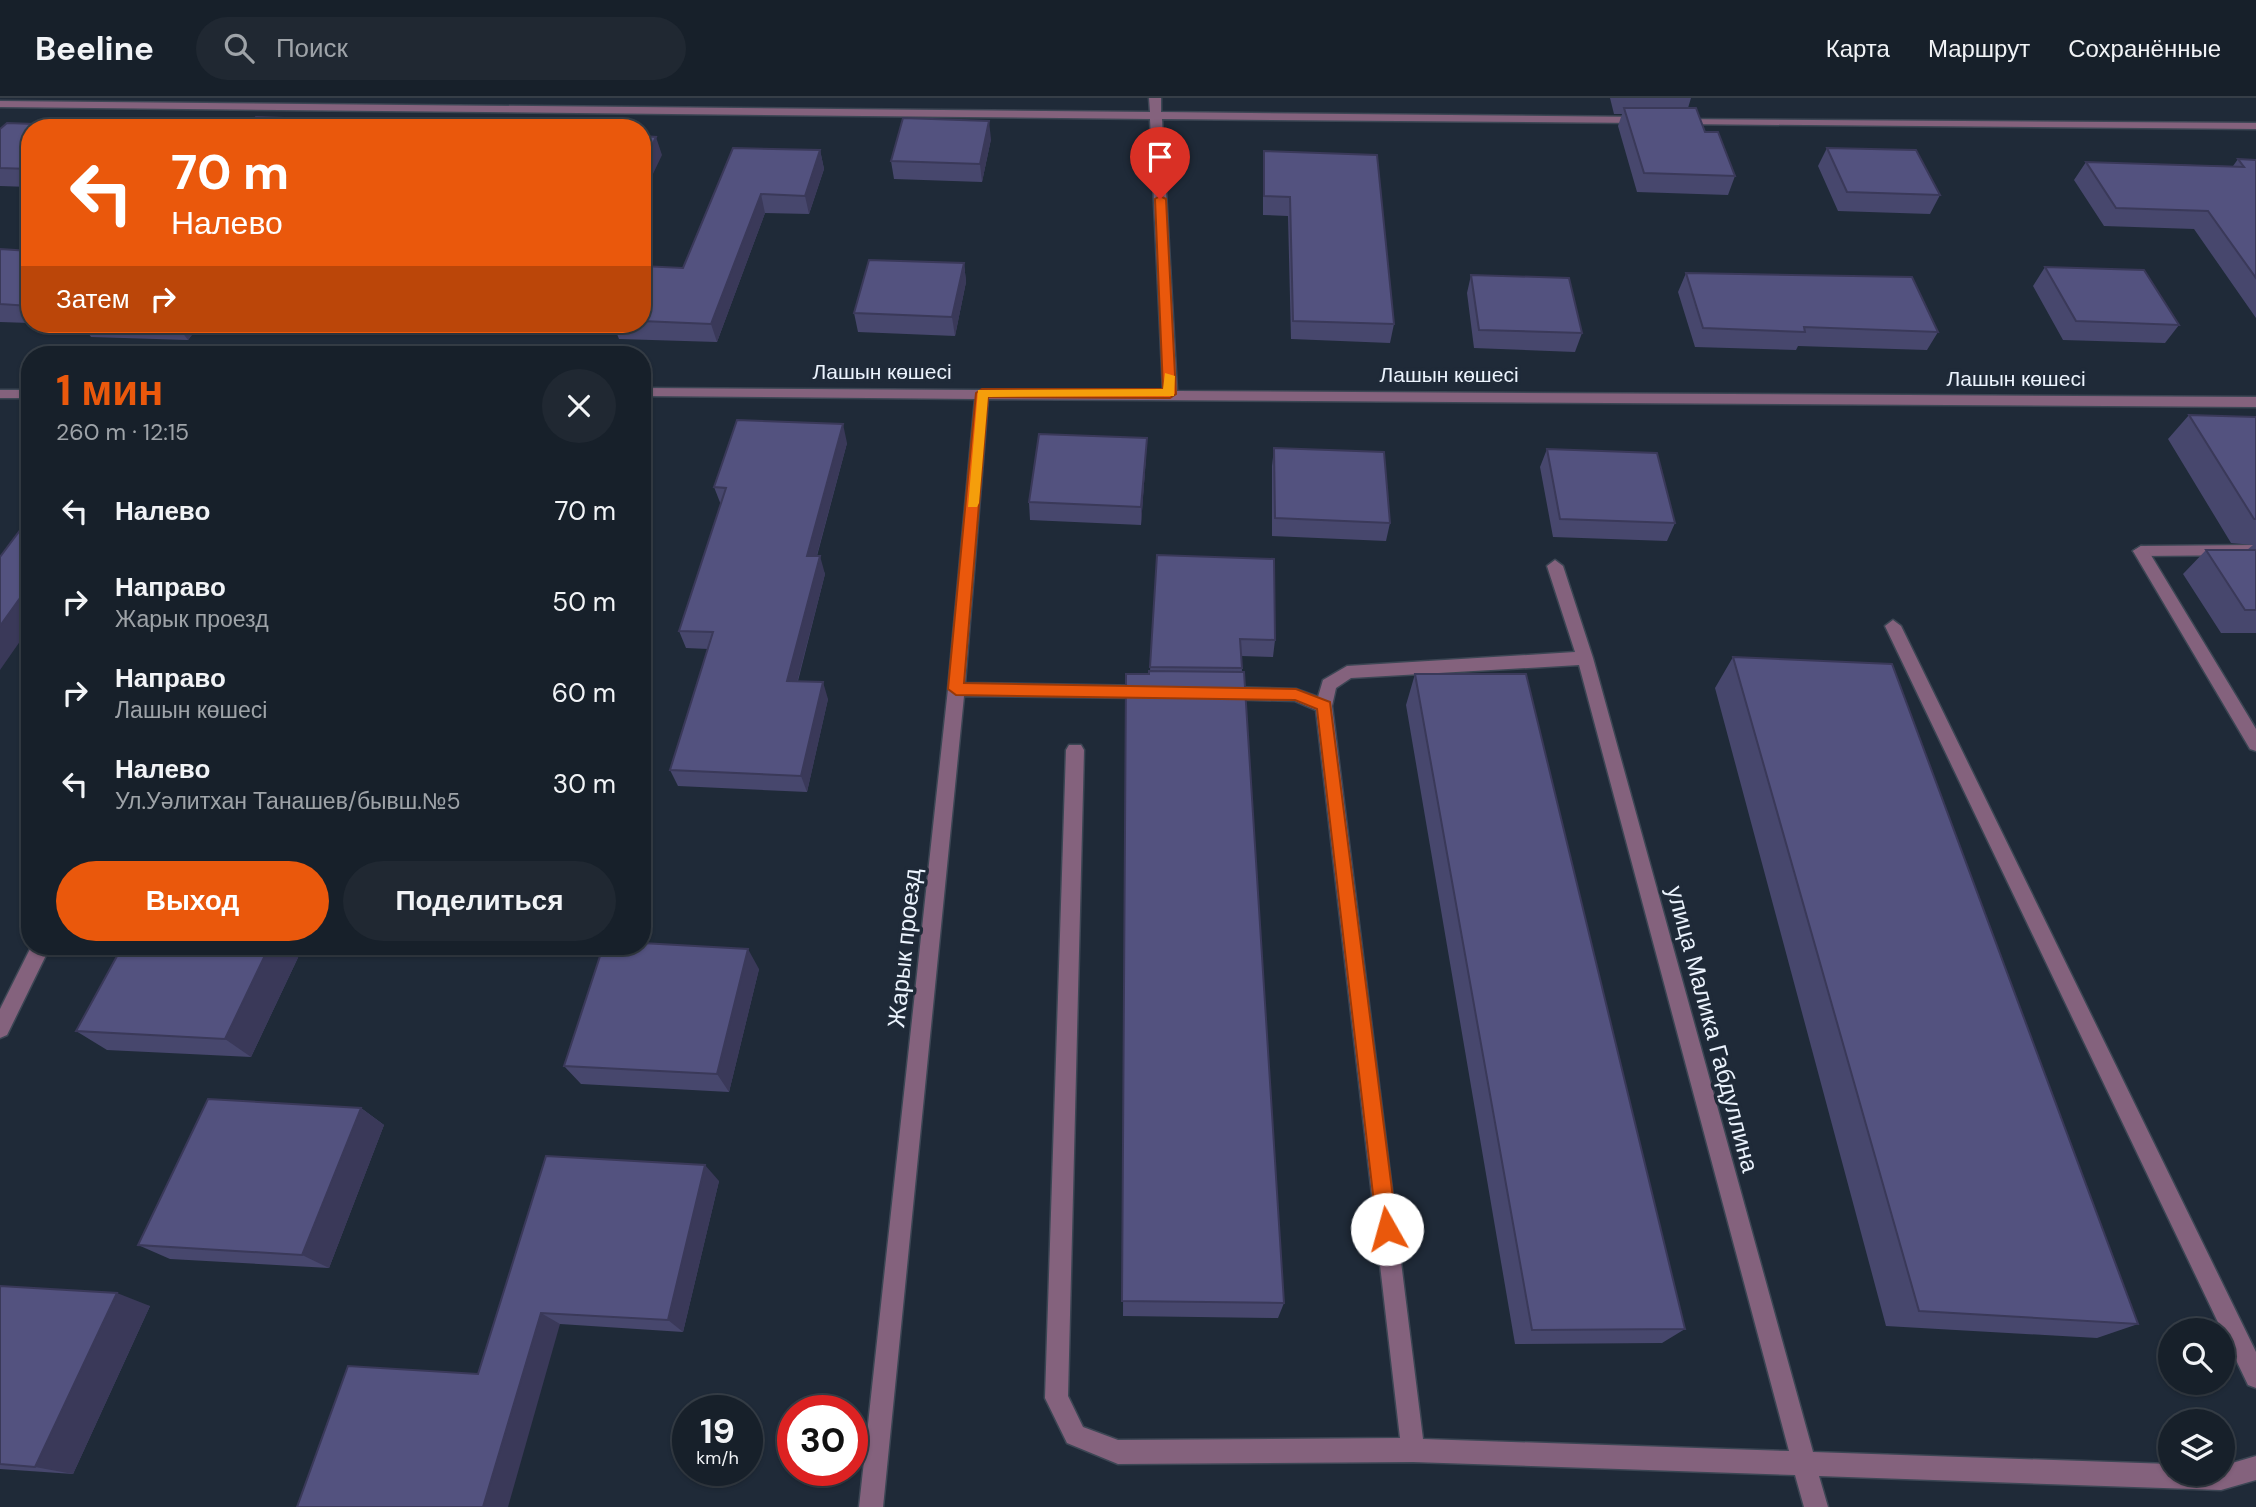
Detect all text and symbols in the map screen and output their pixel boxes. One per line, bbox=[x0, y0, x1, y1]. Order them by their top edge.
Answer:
search box bbox=[196, 17, 686, 80]
text: Beeline bbox=[35, 27, 154, 70]
icon: search bbox=[220, 29, 258, 67]
text: Поиск bbox=[276, 31, 348, 65]
text: Карта bbox=[1826, 33, 1890, 64]
text: Маршрут bbox=[1928, 33, 2030, 64]
text: Сохранённые bbox=[2068, 33, 2221, 64]
pin bbox=[1130, 127, 1190, 199]
icon: arrive bbox=[1141, 138, 1179, 176]
text: 70 m bbox=[171, 140, 289, 204]
icon: left bbox=[56, 147, 147, 238]
text: Налево bbox=[171, 202, 283, 244]
icon: right bbox=[144, 280, 182, 318]
text: Затем bbox=[56, 282, 130, 316]
street label: Лашын көшесі bbox=[812, 358, 952, 386]
street label: Лашын көшесі bbox=[1379, 361, 1519, 389]
text: 1 мин bbox=[56, 363, 163, 418]
street label: Лашын көшесі bbox=[1946, 365, 2086, 393]
button: close bbox=[542, 369, 616, 443]
text: 260 m · 12:15 bbox=[56, 417, 189, 447]
icon: left bbox=[56, 492, 94, 530]
text: Налево bbox=[115, 494, 210, 528]
text: 70 m bbox=[555, 494, 616, 528]
text: Направо bbox=[115, 570, 226, 604]
icon: right bbox=[56, 583, 94, 621]
text: 50 m bbox=[552, 585, 616, 619]
text: Жарык проезд bbox=[115, 604, 269, 634]
text: Направо bbox=[115, 661, 226, 695]
icon: right bbox=[56, 674, 94, 712]
text: 60 m bbox=[552, 676, 616, 710]
text: Лашын көшесі bbox=[115, 695, 267, 725]
text: Налево bbox=[115, 752, 210, 786]
icon: left bbox=[56, 765, 94, 803]
text: 30 m bbox=[553, 767, 616, 801]
text: Ул.Уәлитхан Танашев/бывш.№5 bbox=[115, 786, 461, 816]
button: Выход bbox=[56, 861, 329, 941]
button: Поделиться bbox=[343, 861, 616, 941]
street label: Жарык проезд bbox=[880, 867, 928, 1029]
street label: улица Малика Габдуллина bbox=[1660, 882, 1766, 1176]
position arrow bbox=[1350, 1192, 1424, 1266]
map controls bbox=[2158, 1318, 2235, 1486]
button: search bbox=[2158, 1318, 2235, 1395]
speed limit sign: 30 bbox=[777, 1395, 868, 1486]
text: 19 bbox=[700, 1408, 735, 1454]
button: layers bbox=[2158, 1409, 2235, 1486]
text: km/h bbox=[696, 1446, 739, 1470]

